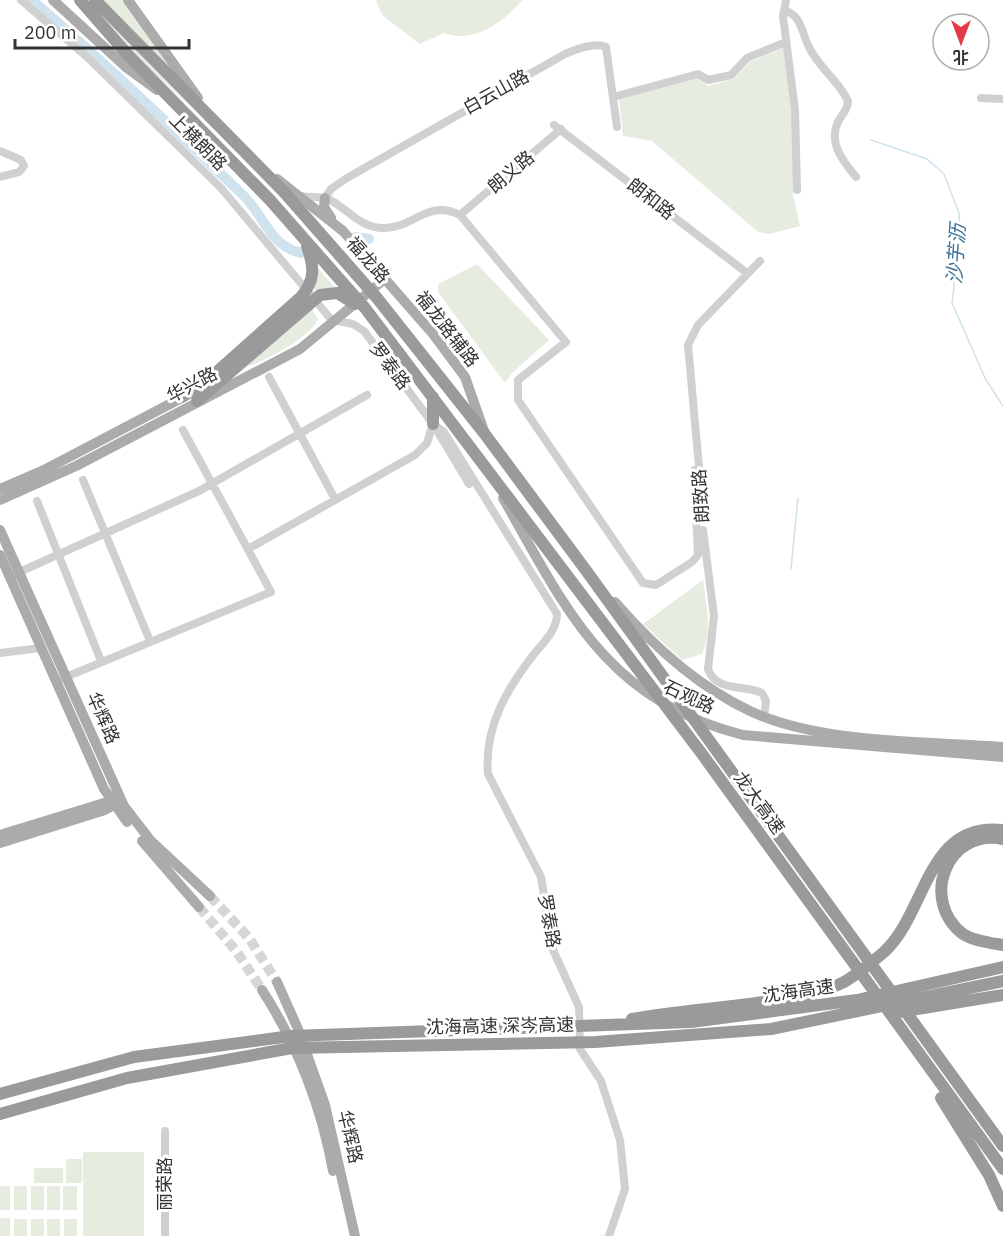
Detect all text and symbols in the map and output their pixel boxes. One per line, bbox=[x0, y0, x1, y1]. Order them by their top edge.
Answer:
scale bar bbox=[15, 12, 189, 50]
north arrow bbox=[931, 12, 991, 72]
text: 200 m bbox=[24, 21, 76, 44]
text: 北 bbox=[953, 47, 969, 67]
street label: 白云山路 bbox=[459, 64, 533, 119]
street label: 上横朗路 bbox=[165, 108, 232, 175]
street label: 朗义路 bbox=[483, 145, 539, 198]
street label: 朗和路 bbox=[623, 173, 680, 224]
water label: 沙芋沥 bbox=[940, 220, 971, 285]
street label: 福龙路 bbox=[342, 232, 395, 288]
street label: 福龙路辅路 bbox=[411, 286, 484, 371]
street label: 罗泰路 bbox=[365, 337, 416, 394]
street label: 华兴路 bbox=[163, 362, 221, 407]
street label: 朗致路 bbox=[687, 468, 714, 524]
street label: 石观路 bbox=[660, 675, 719, 718]
street label: 华辉路 bbox=[82, 688, 125, 747]
street label: 龙大高速 bbox=[729, 767, 790, 839]
street label: 罗泰路 bbox=[533, 892, 566, 949]
street label: 沈海高速 bbox=[761, 974, 835, 1007]
street label: 沈海高速 深岑高速 bbox=[426, 1013, 574, 1038]
street label: 华辉路 bbox=[333, 1108, 368, 1166]
street label: 丽荣路 bbox=[153, 1157, 176, 1211]

